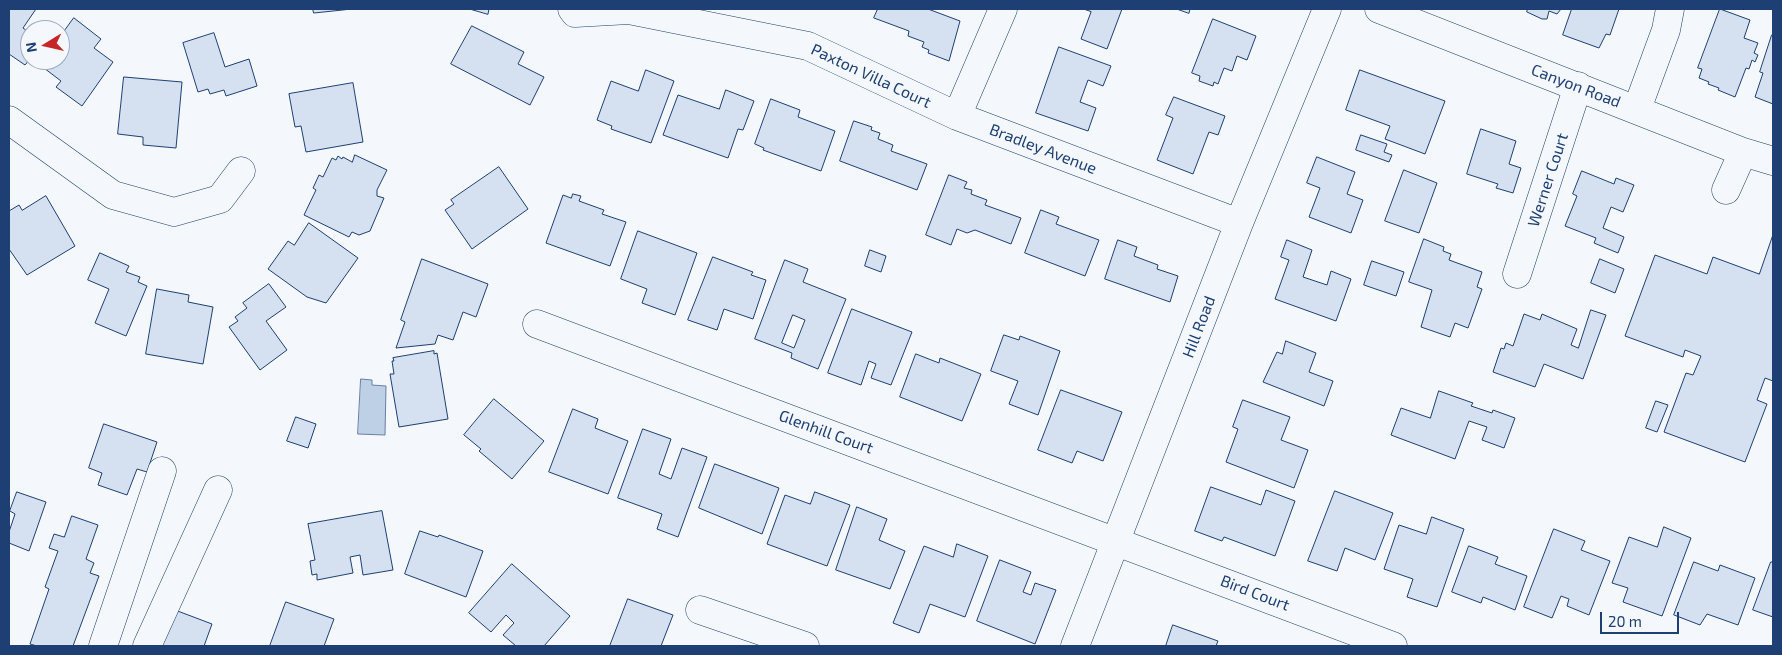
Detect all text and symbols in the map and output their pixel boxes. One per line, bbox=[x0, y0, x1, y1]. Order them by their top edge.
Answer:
north arrow bbox=[20, 20, 70, 70]
street label: Paxton Villa Court bbox=[808, 40, 934, 112]
text: N bbox=[21, 41, 40, 54]
street label: Canyon Road bbox=[1529, 60, 1623, 112]
street label: Bradley Avenue bbox=[987, 120, 1099, 178]
street label: Werner Court bbox=[1524, 131, 1572, 229]
street label: Hill Road bbox=[1178, 293, 1220, 361]
street label: Glenhill Court bbox=[776, 406, 876, 458]
street label: Bird Court bbox=[1218, 571, 1292, 615]
scale bar bbox=[1602, 602, 1681, 634]
text: 20 m bbox=[1608, 612, 1642, 630]

